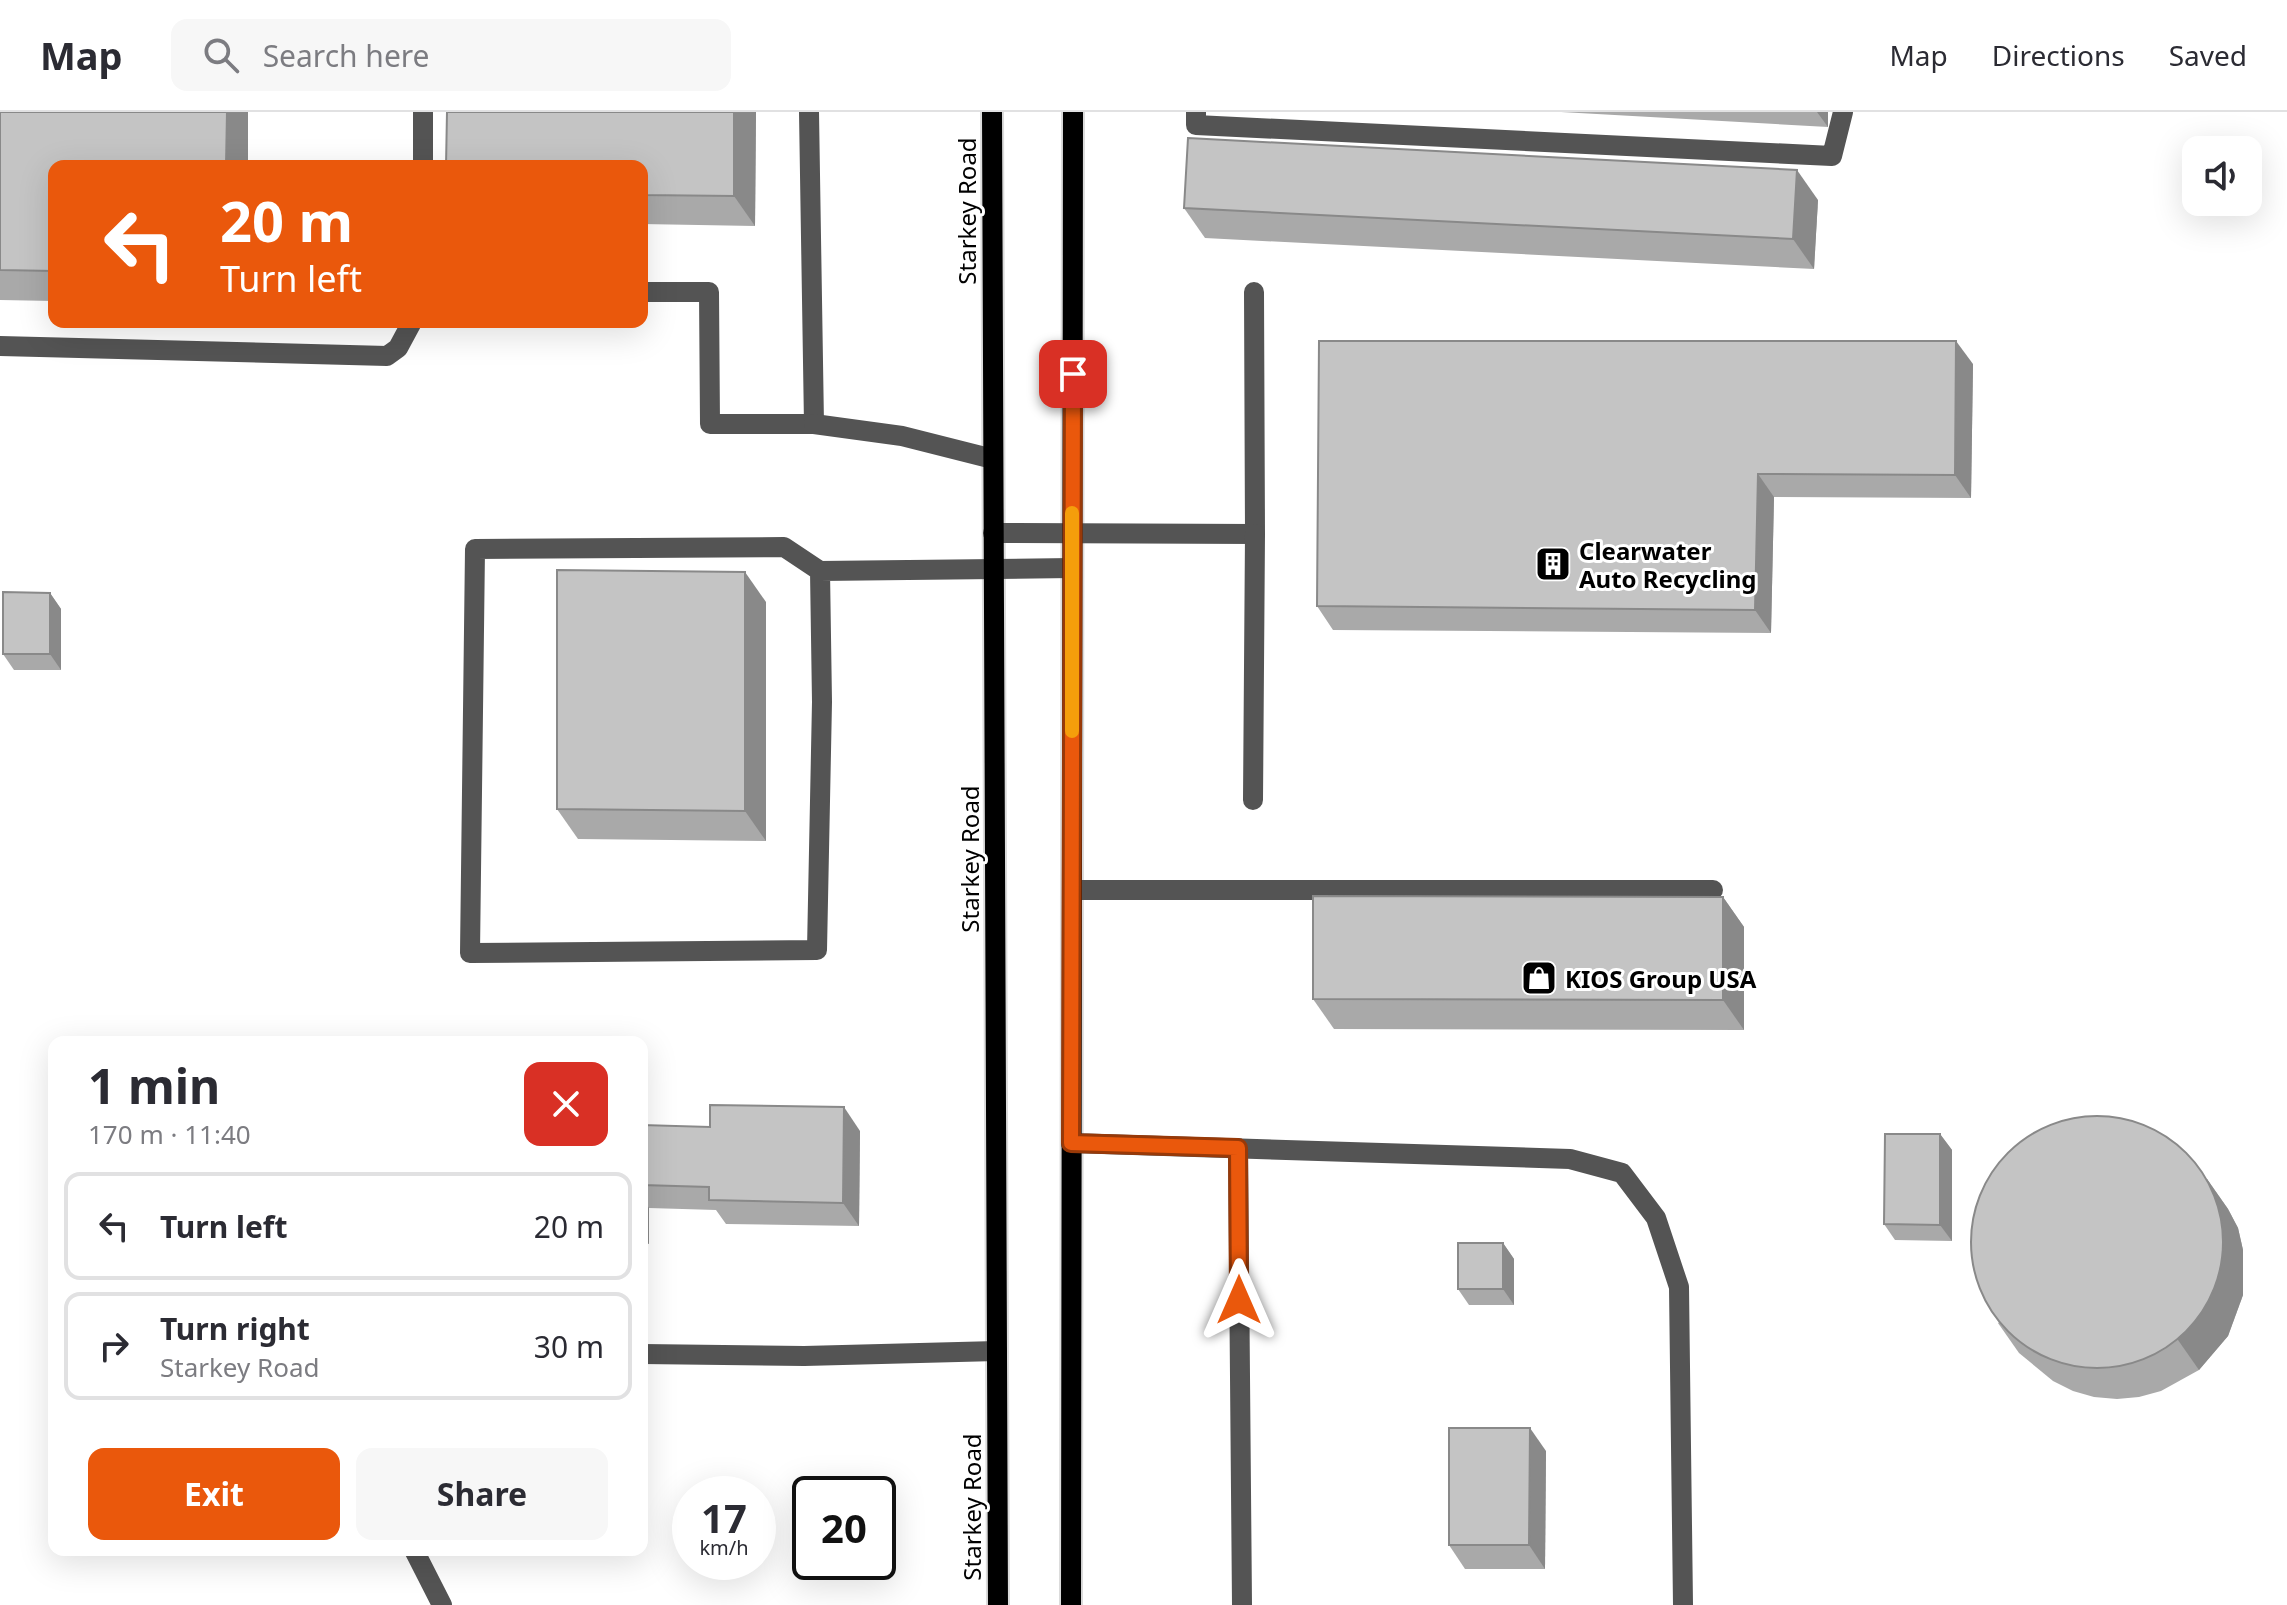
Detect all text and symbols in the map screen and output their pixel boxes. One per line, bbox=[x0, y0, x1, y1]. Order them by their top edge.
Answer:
search box bbox=[171, 19, 731, 91]
text: Map bbox=[40, 29, 123, 81]
icon: search bbox=[199, 33, 243, 77]
text: Search here bbox=[263, 35, 430, 76]
text: Map bbox=[1889, 36, 1948, 74]
text: Directions bbox=[1992, 36, 2125, 74]
text: Saved bbox=[2169, 36, 2247, 74]
map controls bbox=[2182, 136, 2262, 216]
button: sound bbox=[2182, 136, 2262, 216]
street label: Starkey Road bbox=[950, 137, 983, 285]
text: 20 m bbox=[220, 182, 353, 258]
icon: left bbox=[88, 192, 192, 296]
text: Turn left bbox=[220, 254, 362, 303]
pin bbox=[1039, 340, 1107, 408]
icon: arrive bbox=[1051, 352, 1095, 396]
place label: Clearwater Auto Recycling bbox=[1579, 534, 1757, 595]
building icon: Clearwater Auto Recycling bbox=[1534, 545, 1572, 583]
street label: Starkey Road bbox=[953, 785, 986, 933]
shop icon: KIOS Group USA bbox=[1520, 959, 1558, 997]
place label: KIOS Group USA bbox=[1565, 962, 1757, 995]
text: 1 min bbox=[88, 1053, 220, 1118]
button: close bbox=[524, 1062, 608, 1146]
text: 170 m · 11:40 bbox=[88, 1116, 251, 1152]
icon: left bbox=[92, 1204, 136, 1248]
text: Turn left bbox=[160, 1206, 288, 1247]
text: 20 m bbox=[534, 1206, 604, 1247]
position arrow bbox=[1197, 1258, 1281, 1342]
text: Turn right bbox=[160, 1308, 310, 1349]
icon: right bbox=[92, 1324, 136, 1368]
text: 30 m bbox=[534, 1326, 604, 1367]
text: Starkey Road bbox=[160, 1349, 320, 1385]
street label: Starkey Road bbox=[955, 1433, 988, 1581]
button: Exit bbox=[88, 1448, 340, 1540]
button: Share bbox=[356, 1448, 608, 1540]
speed limit sign: 20 bbox=[792, 1476, 896, 1580]
text: 17 bbox=[701, 1490, 747, 1545]
text: km/h bbox=[699, 1534, 749, 1561]

